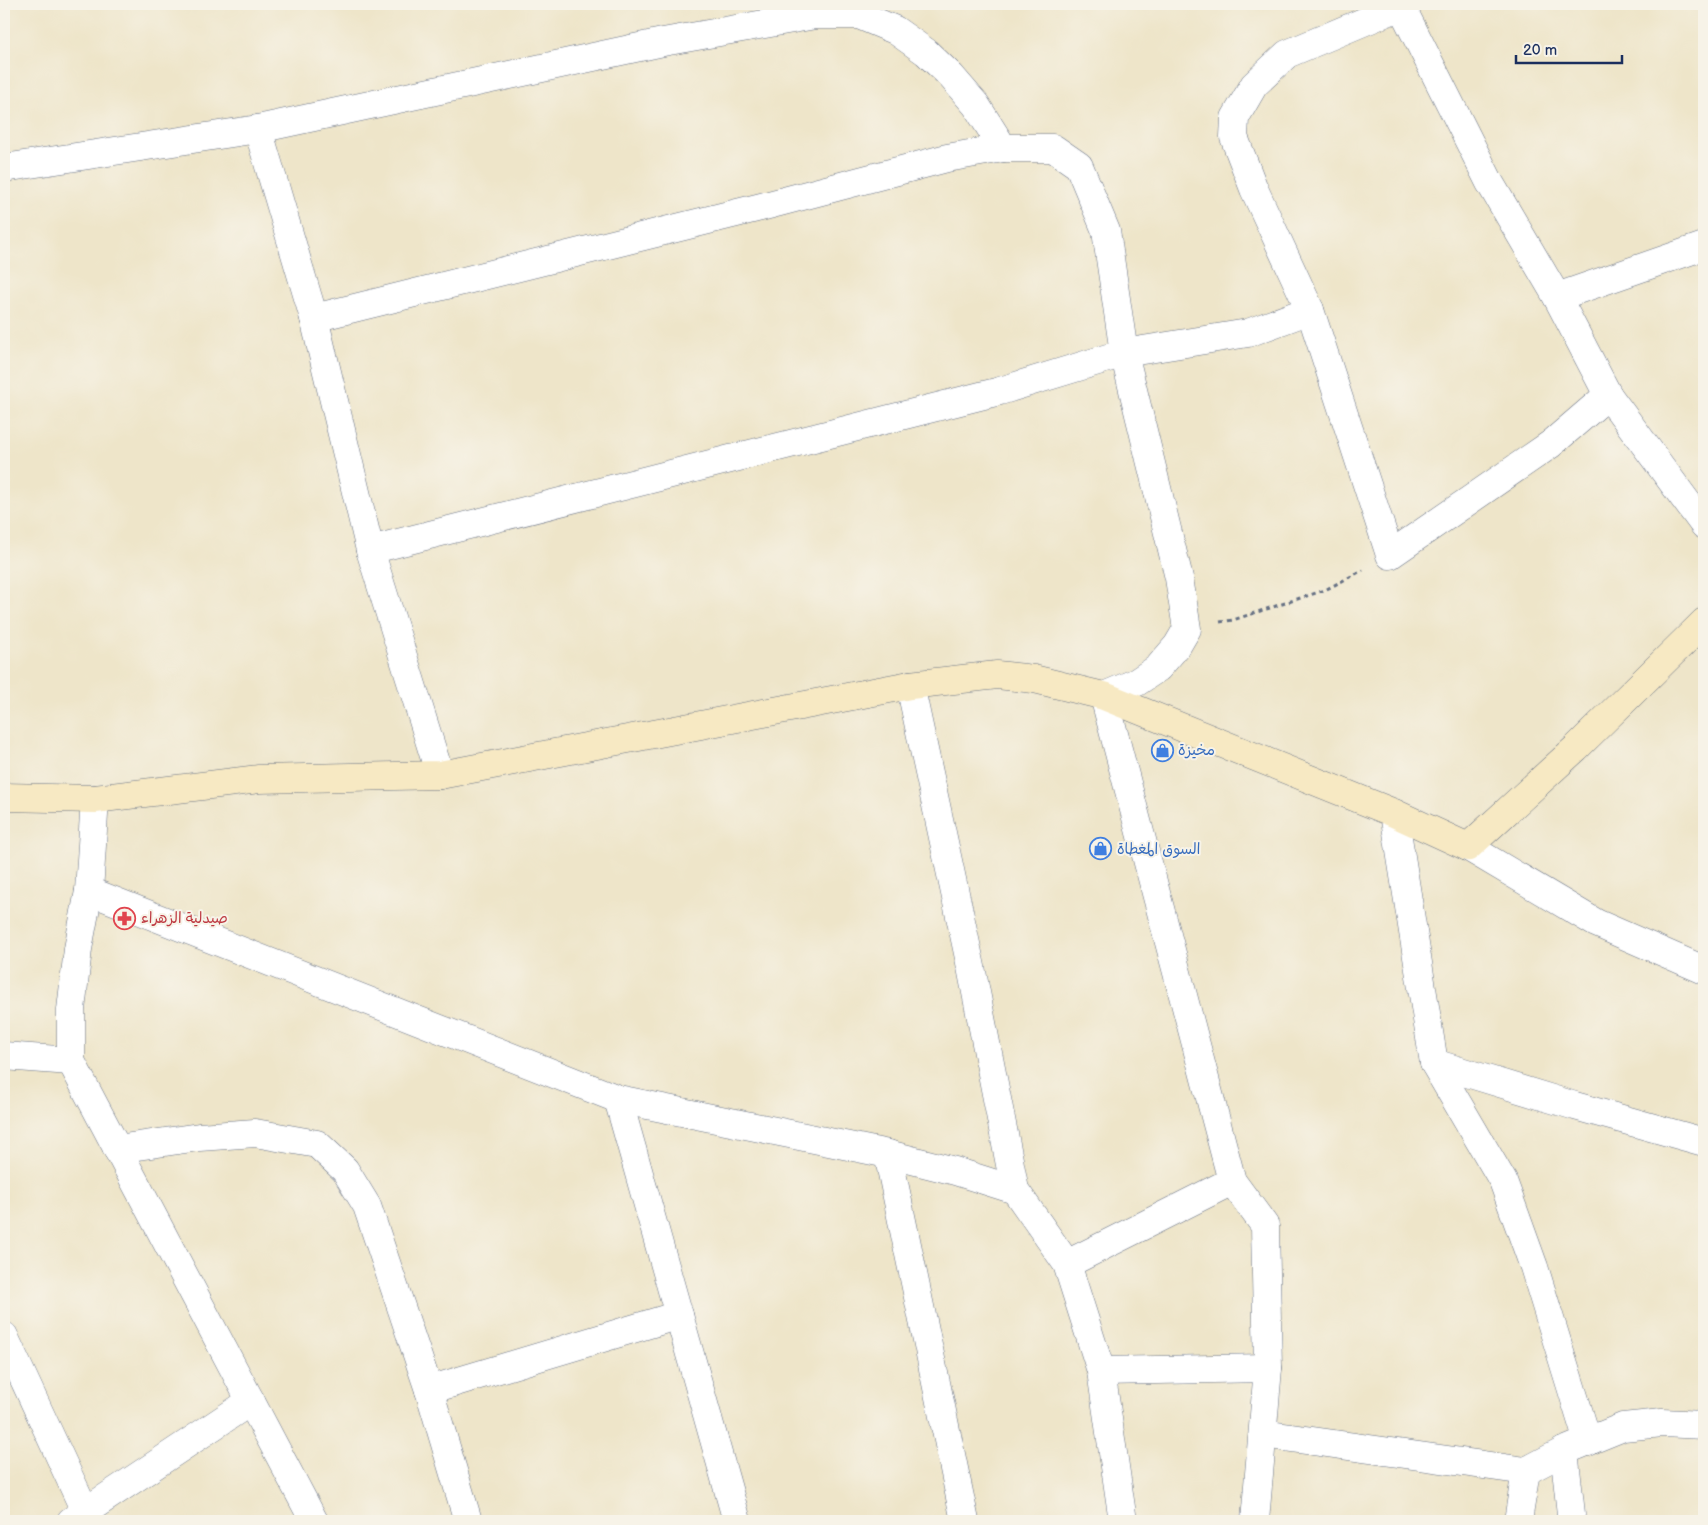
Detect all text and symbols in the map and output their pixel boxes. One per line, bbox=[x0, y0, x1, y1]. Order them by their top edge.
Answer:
scale bar bbox=[1516, 32, 1622, 64]
text: 20 m bbox=[1523, 41, 1557, 60]
shop icon: مخيزة bbox=[1150, 738, 1174, 762]
place label: مخيزة bbox=[1178, 741, 1215, 760]
shop icon: السوق المغطاة bbox=[1089, 837, 1113, 861]
place label: السوق المغطاة bbox=[1117, 840, 1200, 859]
pharmacy icon: صيدلية الزهراء bbox=[113, 906, 137, 930]
place label: صيدلية الزهراء bbox=[141, 909, 228, 928]

